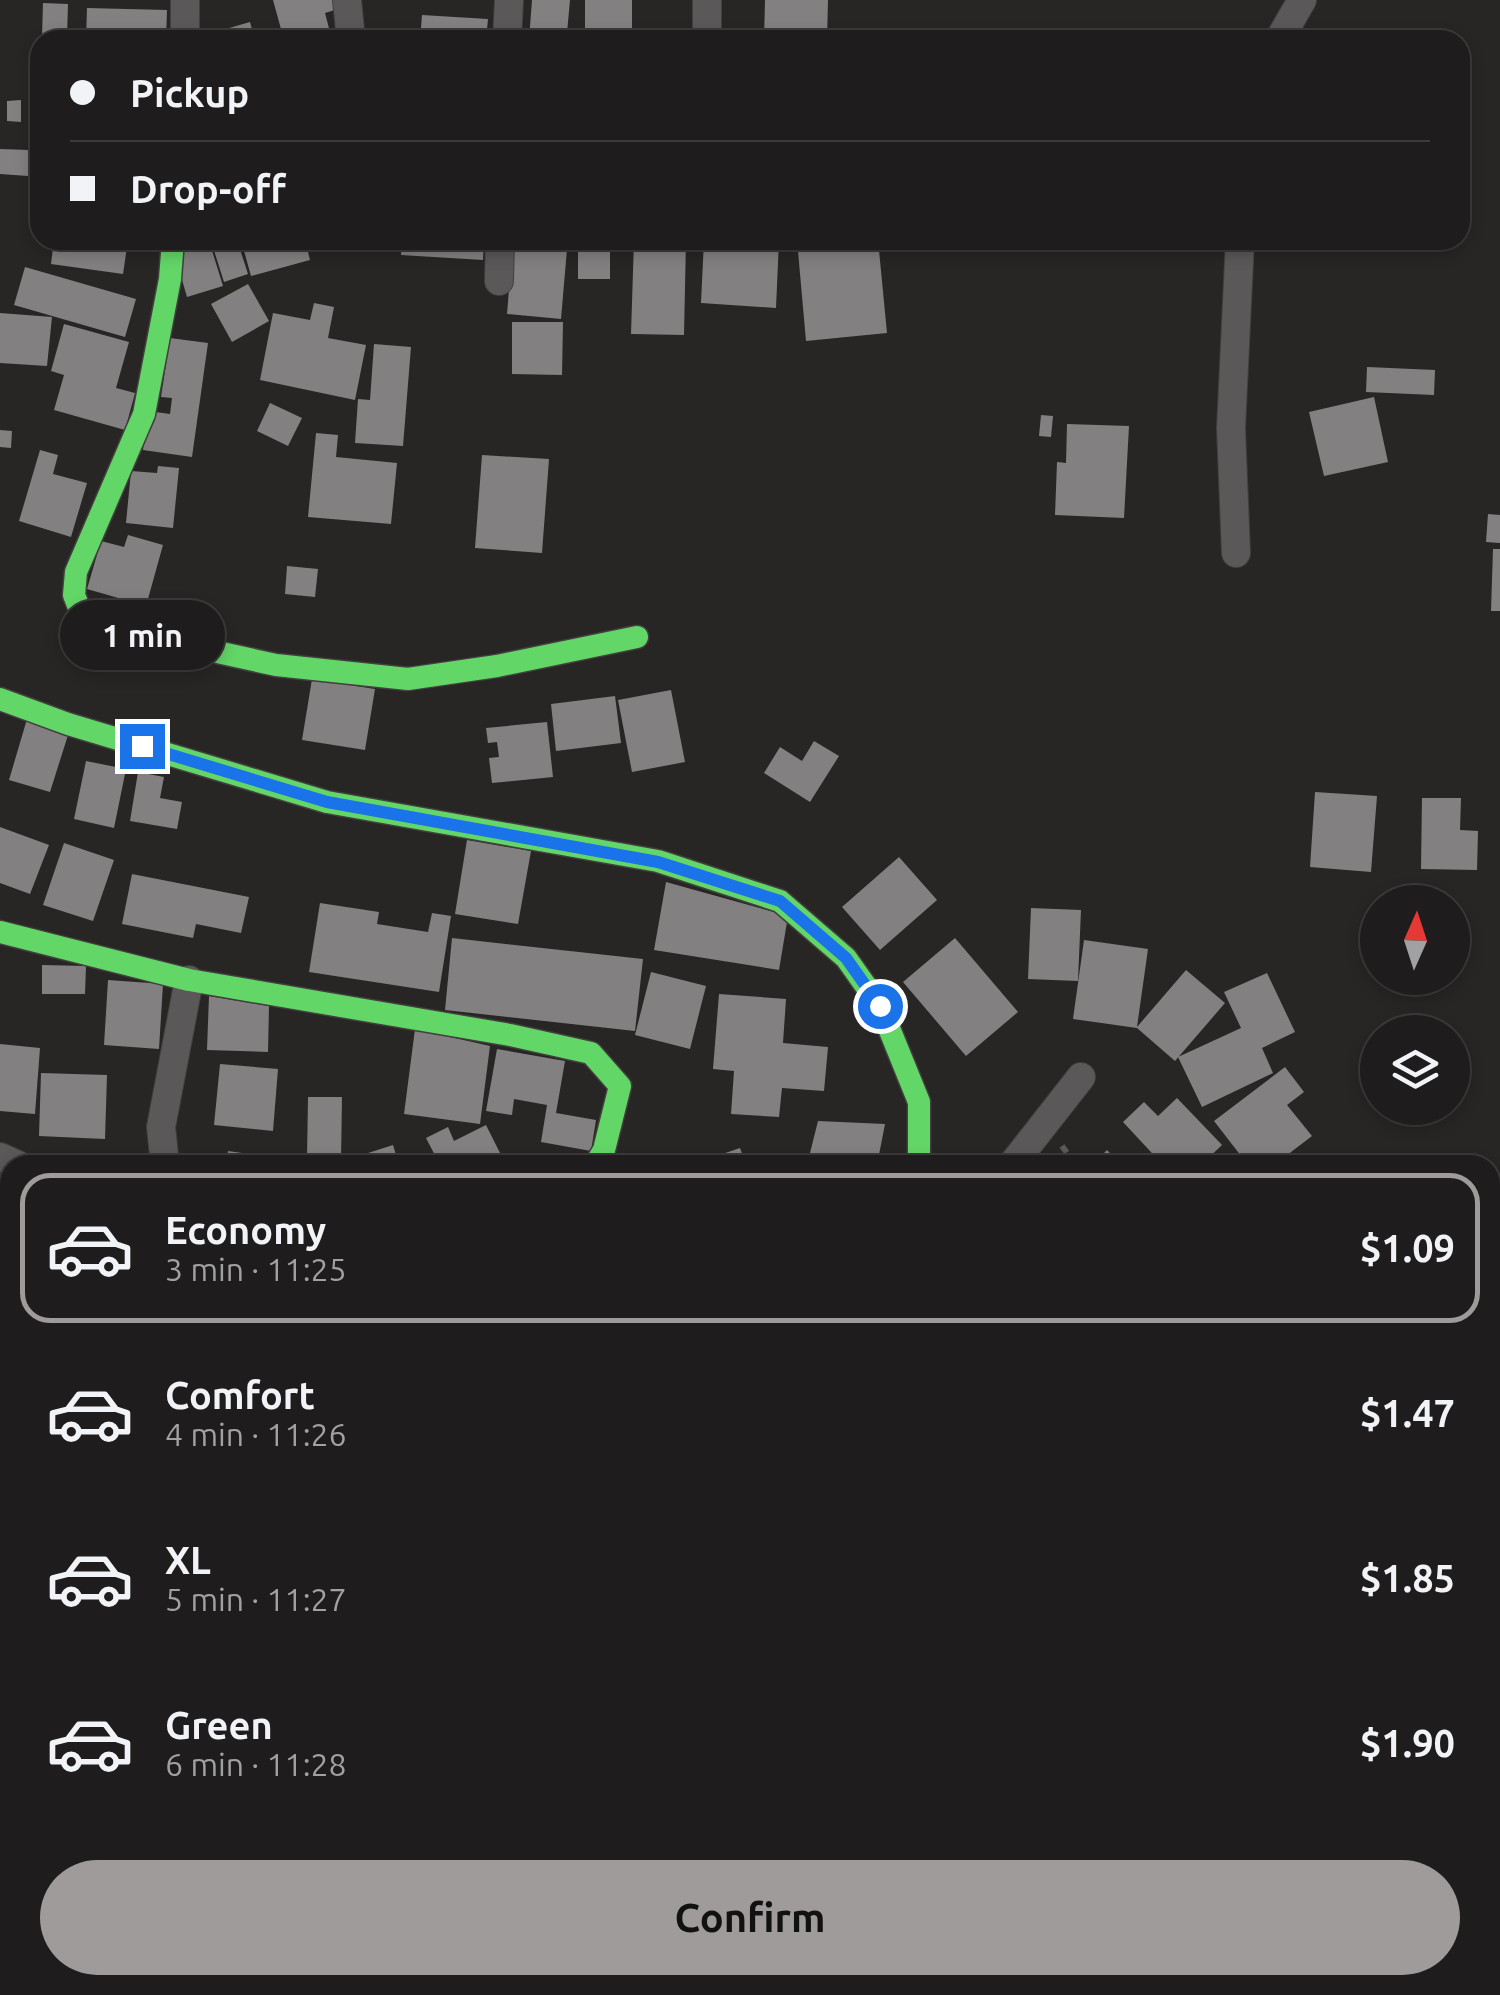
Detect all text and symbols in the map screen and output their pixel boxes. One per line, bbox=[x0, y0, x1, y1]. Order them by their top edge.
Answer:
text: Pickup bbox=[130, 72, 249, 114]
text: Drop-off bbox=[130, 168, 286, 210]
callout: 1 min bbox=[59, 601, 224, 671]
text: 1 min bbox=[102, 617, 183, 653]
route end bbox=[120, 724, 165, 769]
north arrow bbox=[1360, 885, 1470, 995]
map controls bbox=[1360, 885, 1470, 1125]
route start bbox=[858, 984, 903, 1029]
button: layers bbox=[1360, 1015, 1470, 1125]
icon: car bbox=[45, 1203, 135, 1293]
text: Economy bbox=[165, 1209, 326, 1251]
text: $1.09 bbox=[1360, 1227, 1455, 1269]
text: 3 min · 11:25 bbox=[165, 1251, 347, 1287]
icon: car bbox=[45, 1368, 135, 1458]
text: Comfort bbox=[165, 1374, 315, 1416]
text: $1.47 bbox=[1360, 1392, 1455, 1434]
text: 4 min · 11:26 bbox=[165, 1416, 347, 1452]
icon: car bbox=[45, 1533, 135, 1623]
text: XL bbox=[165, 1539, 211, 1581]
text: $1.85 bbox=[1360, 1557, 1455, 1599]
text: 5 min · 11:27 bbox=[165, 1581, 347, 1617]
icon: car bbox=[45, 1698, 135, 1788]
text: Green bbox=[165, 1704, 273, 1746]
text: $1.90 bbox=[1360, 1722, 1455, 1764]
text: 6 min · 11:28 bbox=[165, 1746, 347, 1782]
button: Confirm bbox=[40, 1860, 1460, 1975]

